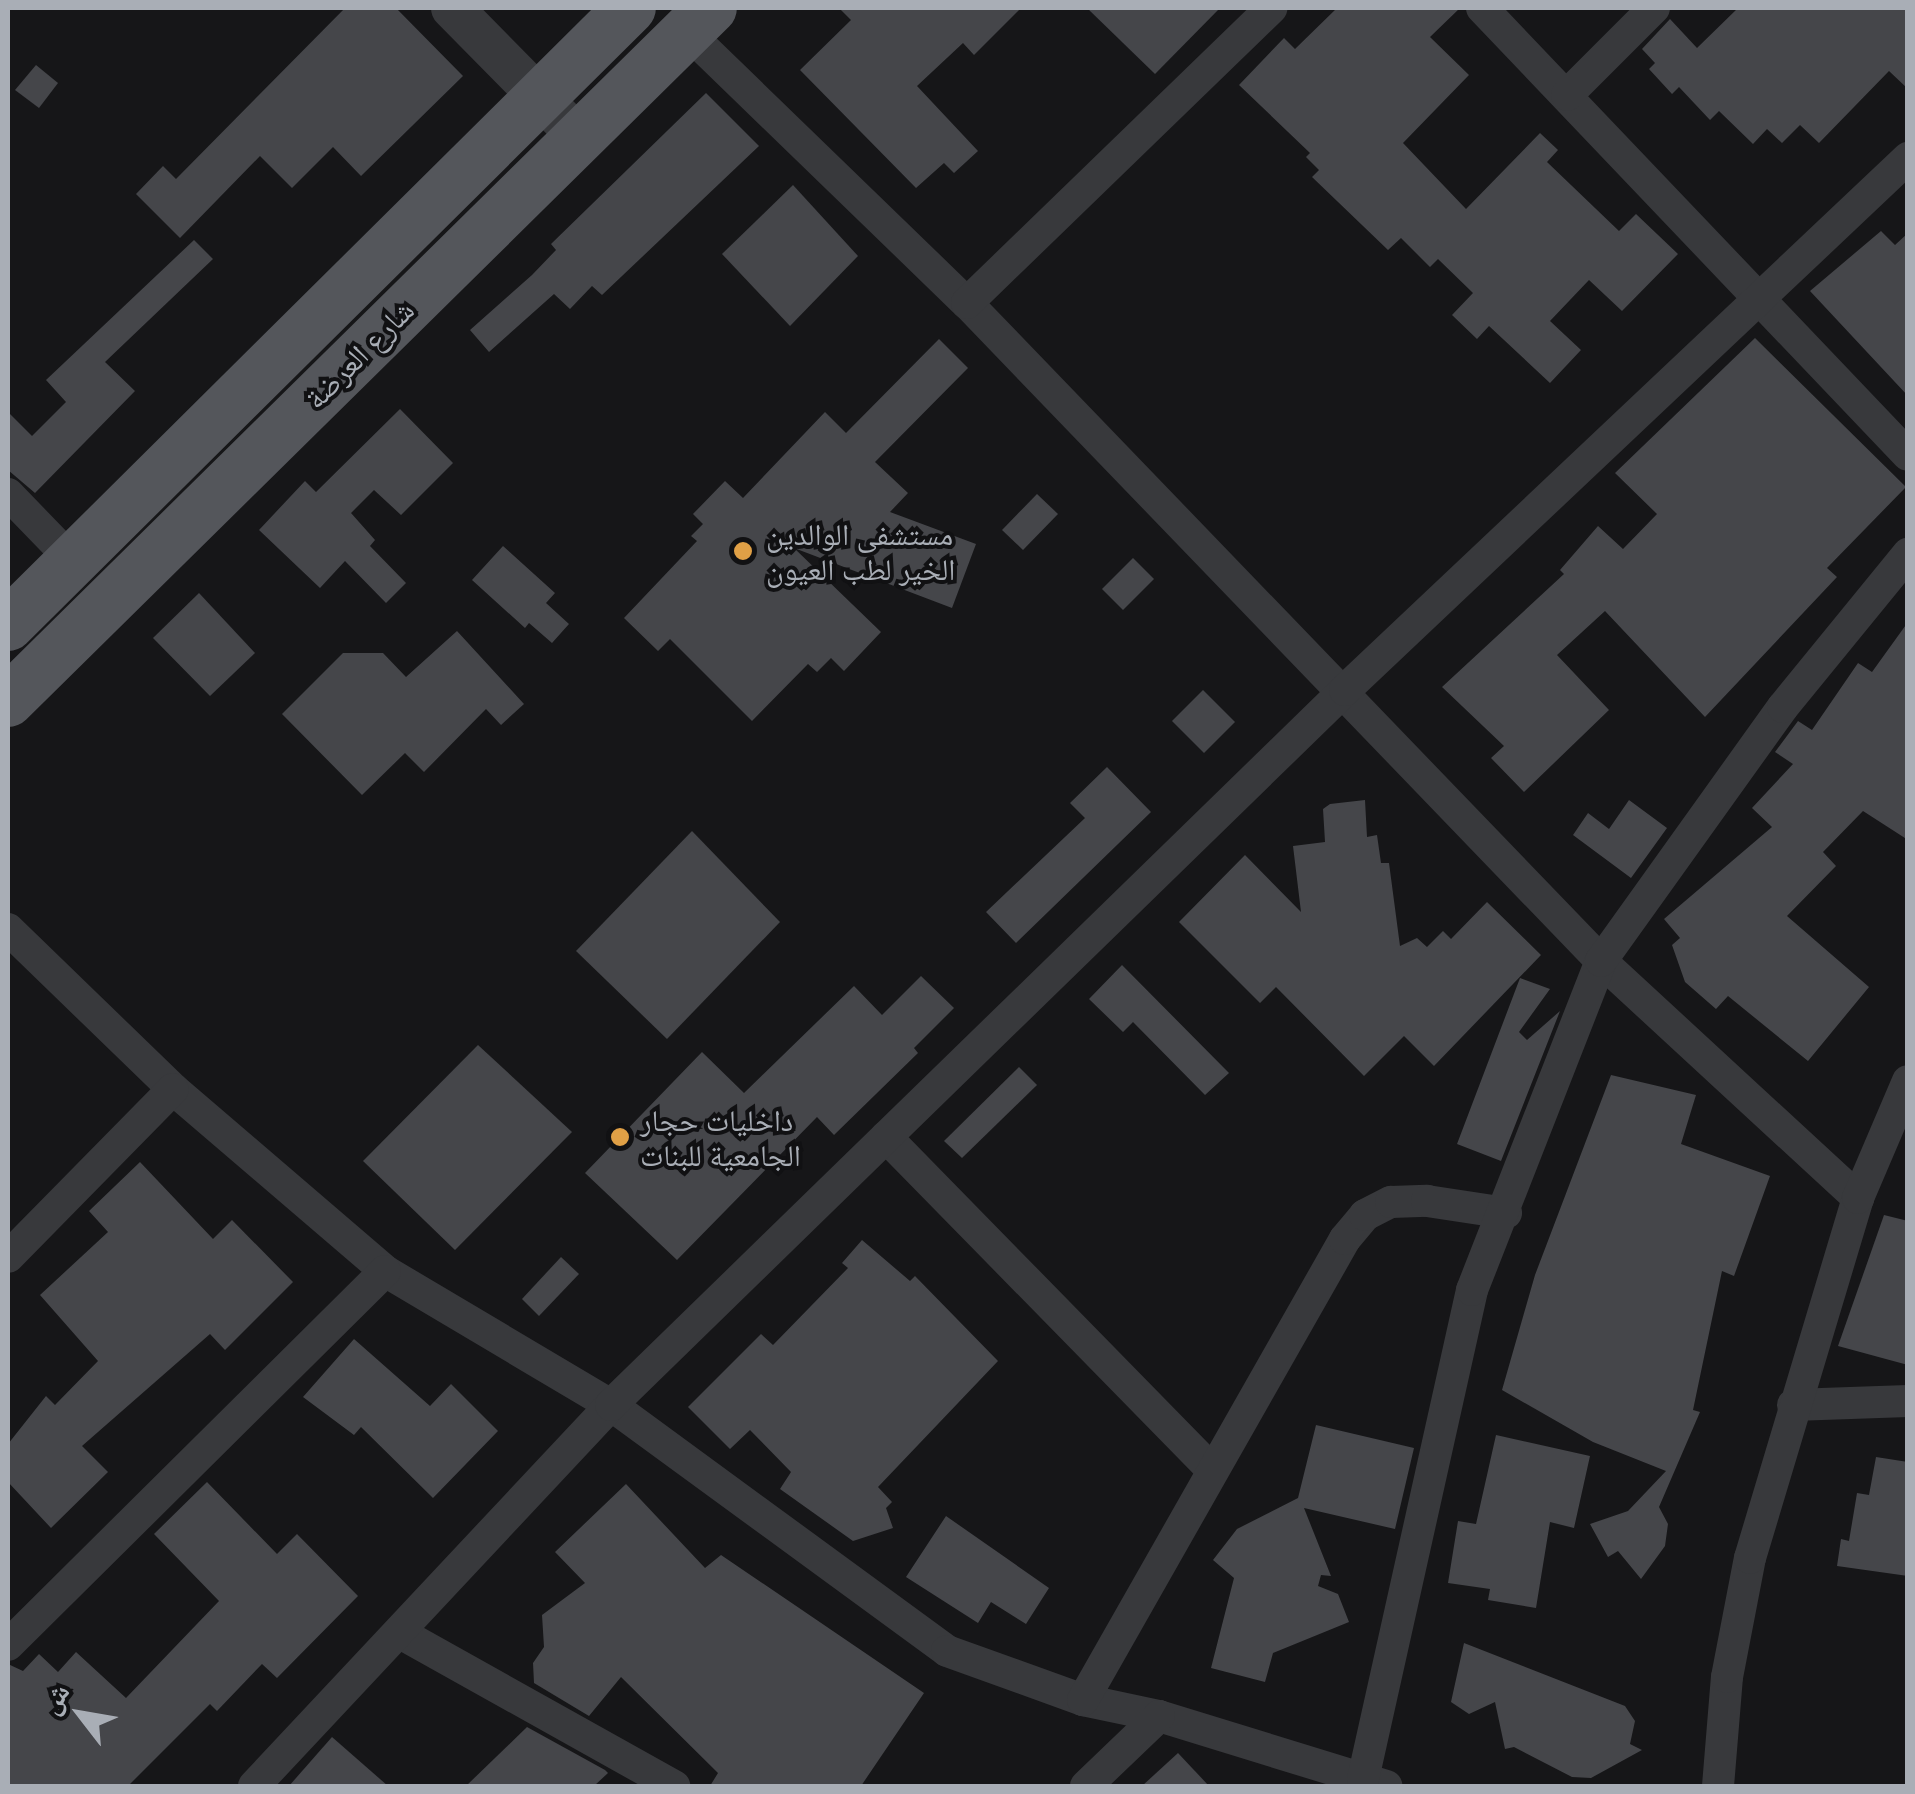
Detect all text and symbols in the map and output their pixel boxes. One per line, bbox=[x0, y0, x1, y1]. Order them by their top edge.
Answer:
street label: شارع العرضة bbox=[297, 292, 421, 416]
place label: مستشفى الوالدين الخير لطب العيون bbox=[766, 516, 955, 586]
marker: مستشفى الوالدين الخير لطب العيون bbox=[730, 538, 756, 564]
place label: داخليات حجار الجامعية للبنات bbox=[640, 1102, 801, 1172]
marker: داخليات حجار الجامعية للبنات bbox=[609, 1126, 631, 1148]
north arrow bbox=[30, 1664, 130, 1764]
text: ش bbox=[32, 1677, 76, 1720]

